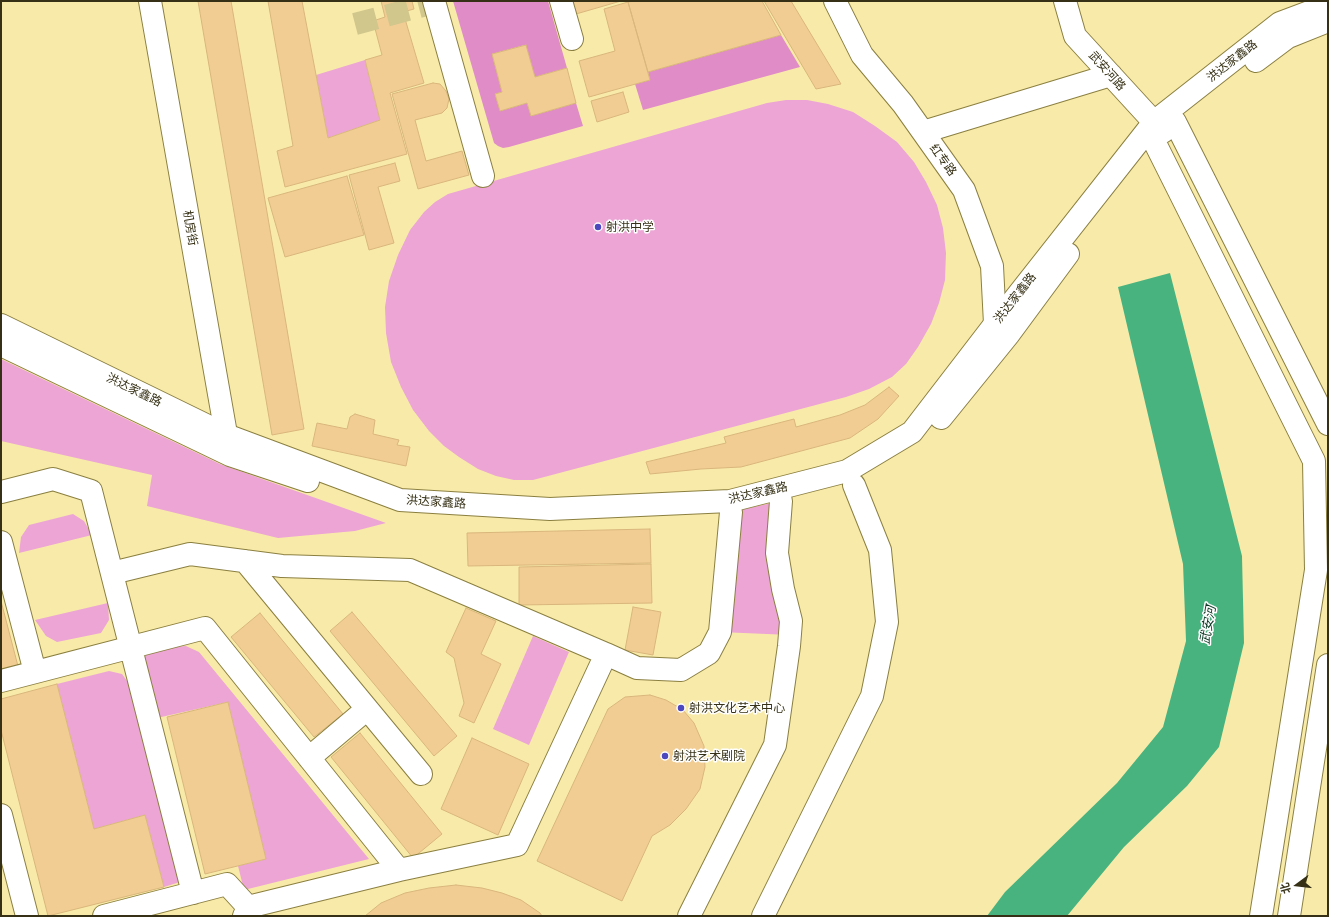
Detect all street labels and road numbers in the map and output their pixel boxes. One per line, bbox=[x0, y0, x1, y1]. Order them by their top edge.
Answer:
street label: 洪达家鑫路 bbox=[1204, 37, 1260, 85]
street label: 武安河路 bbox=[1086, 48, 1128, 94]
street label: 红专路 bbox=[927, 141, 959, 179]
street label: 机房街 bbox=[180, 209, 200, 247]
street label: 洪达家鑫路 bbox=[991, 270, 1039, 326]
street label: 洪达家鑫路 bbox=[104, 370, 164, 410]
street label: 洪达家鑫路 bbox=[727, 479, 789, 507]
street label: 洪达家鑫路 bbox=[406, 493, 466, 511]

